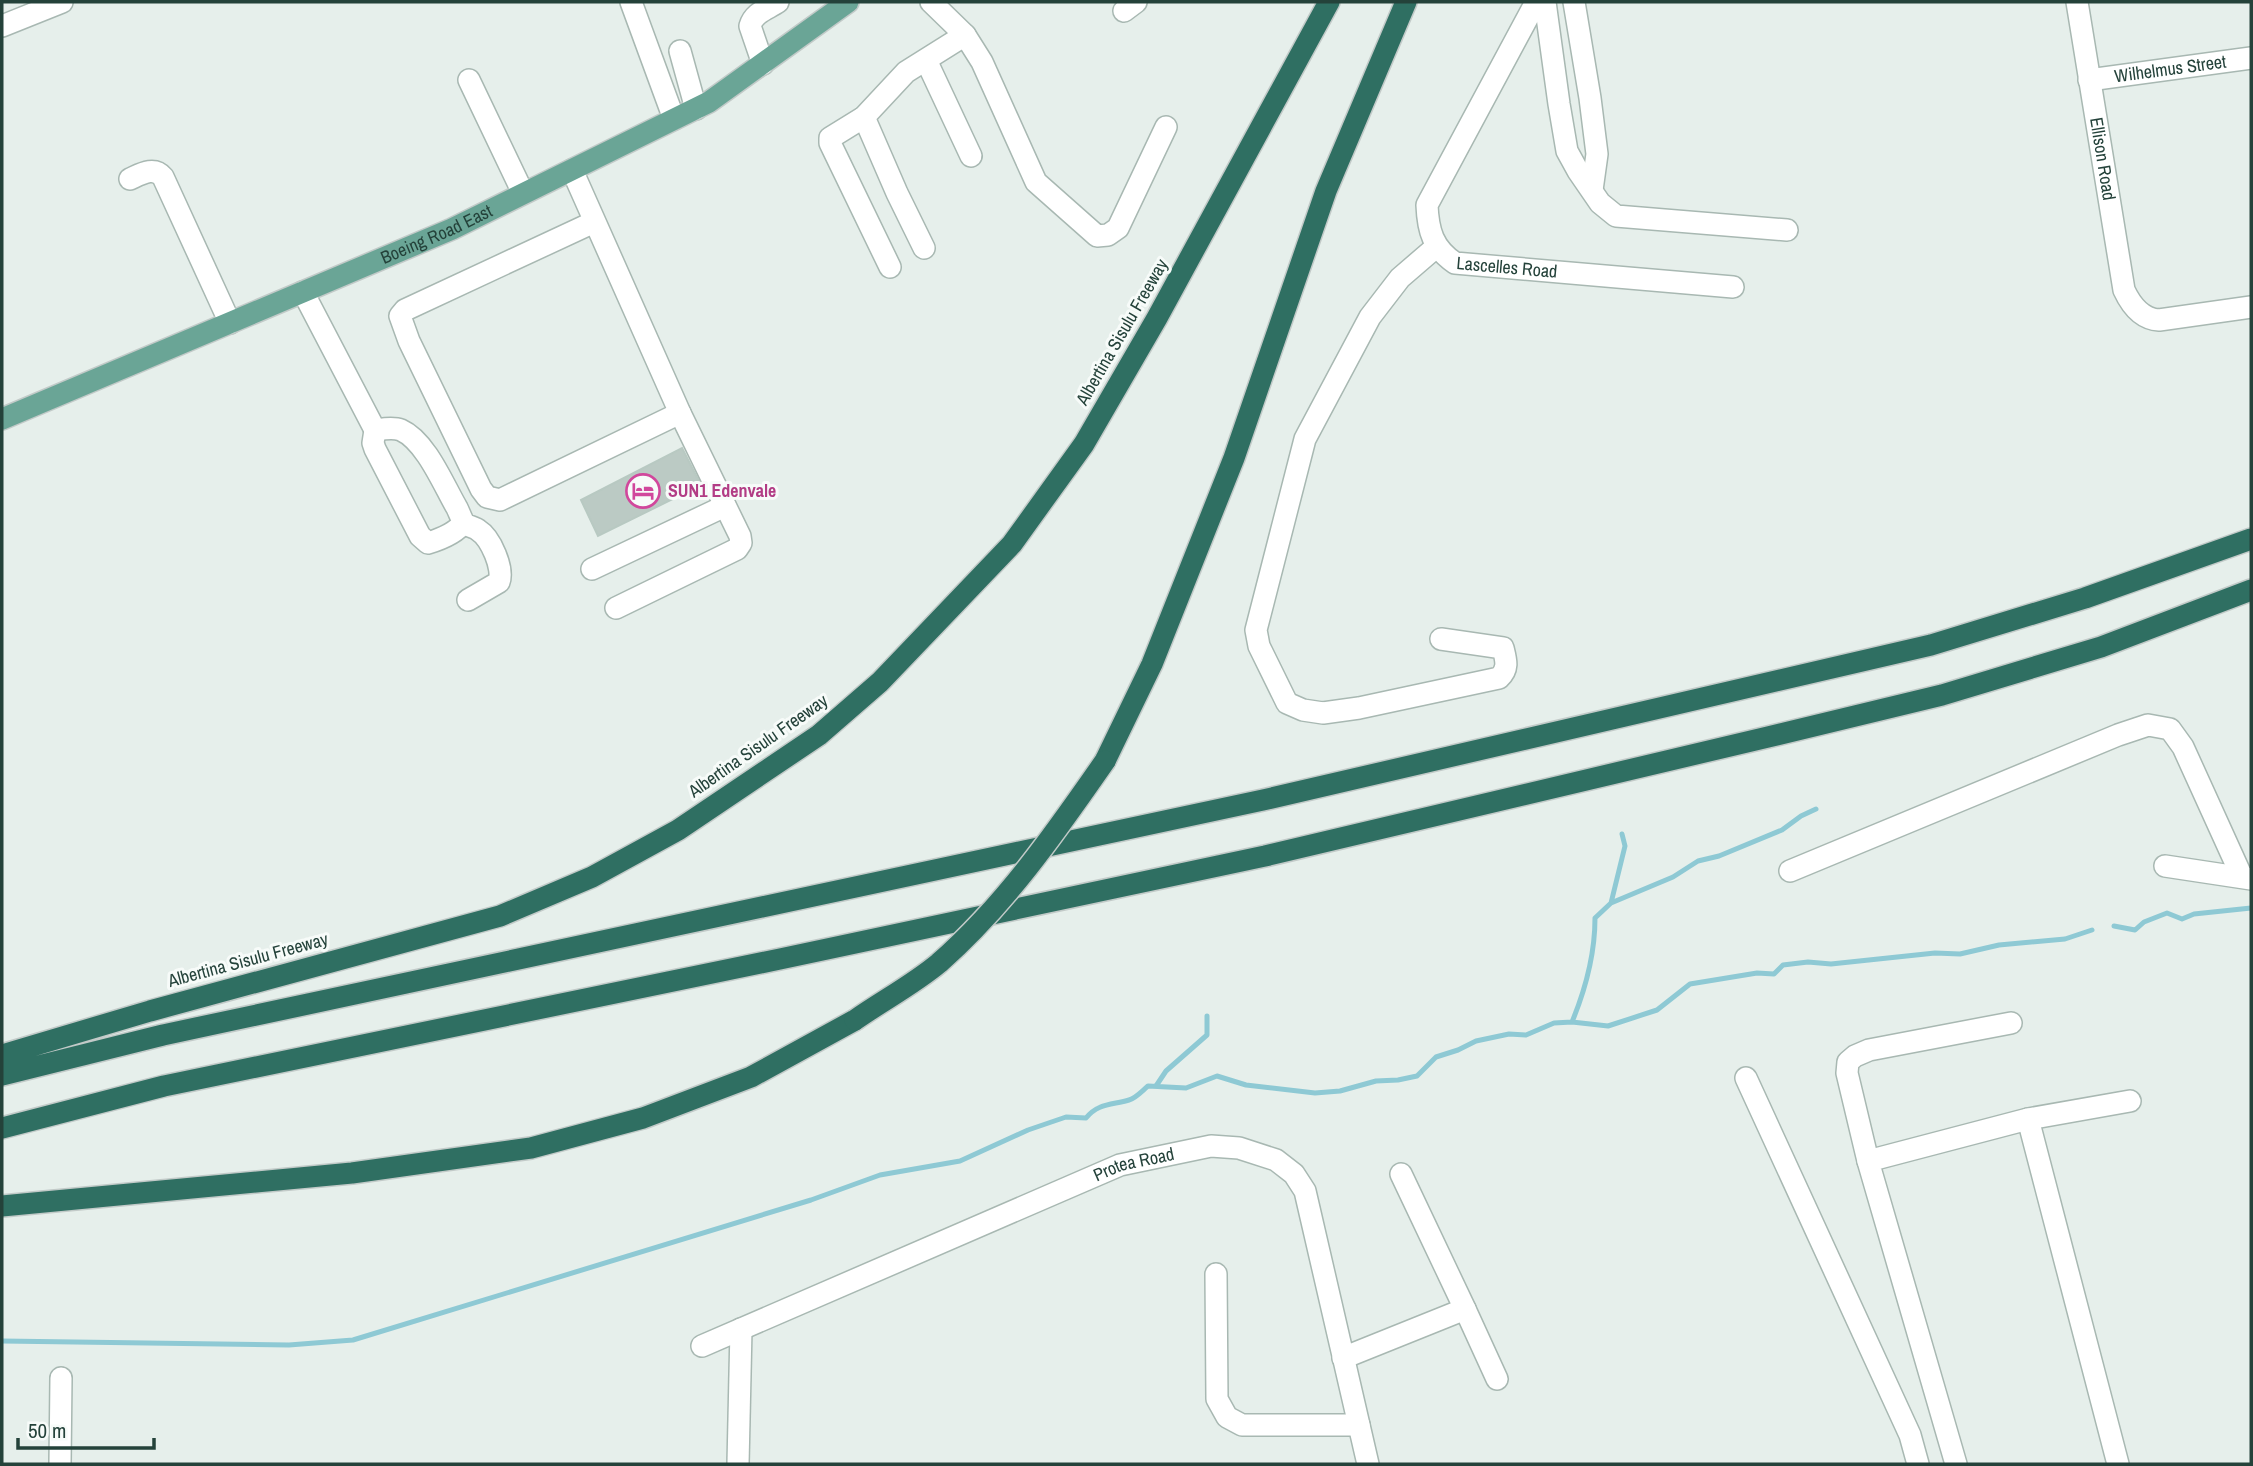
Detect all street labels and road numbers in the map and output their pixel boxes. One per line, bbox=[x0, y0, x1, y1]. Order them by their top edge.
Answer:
street label: Wilhelmus Street bbox=[2113, 49, 2228, 88]
street label: Ellison Road bbox=[2084, 115, 2122, 202]
street label: Boeing Road East bbox=[377, 198, 496, 270]
street label: Lascelles Road bbox=[1456, 250, 1558, 284]
street label: Albertina Sisulu Freeway bbox=[1069, 254, 1174, 410]
street label: Albertina Sisulu Freeway bbox=[682, 688, 833, 804]
street label: Albertina Sisulu Freeway bbox=[164, 926, 331, 993]
street label: Protea Road bbox=[1089, 1141, 1176, 1187]

